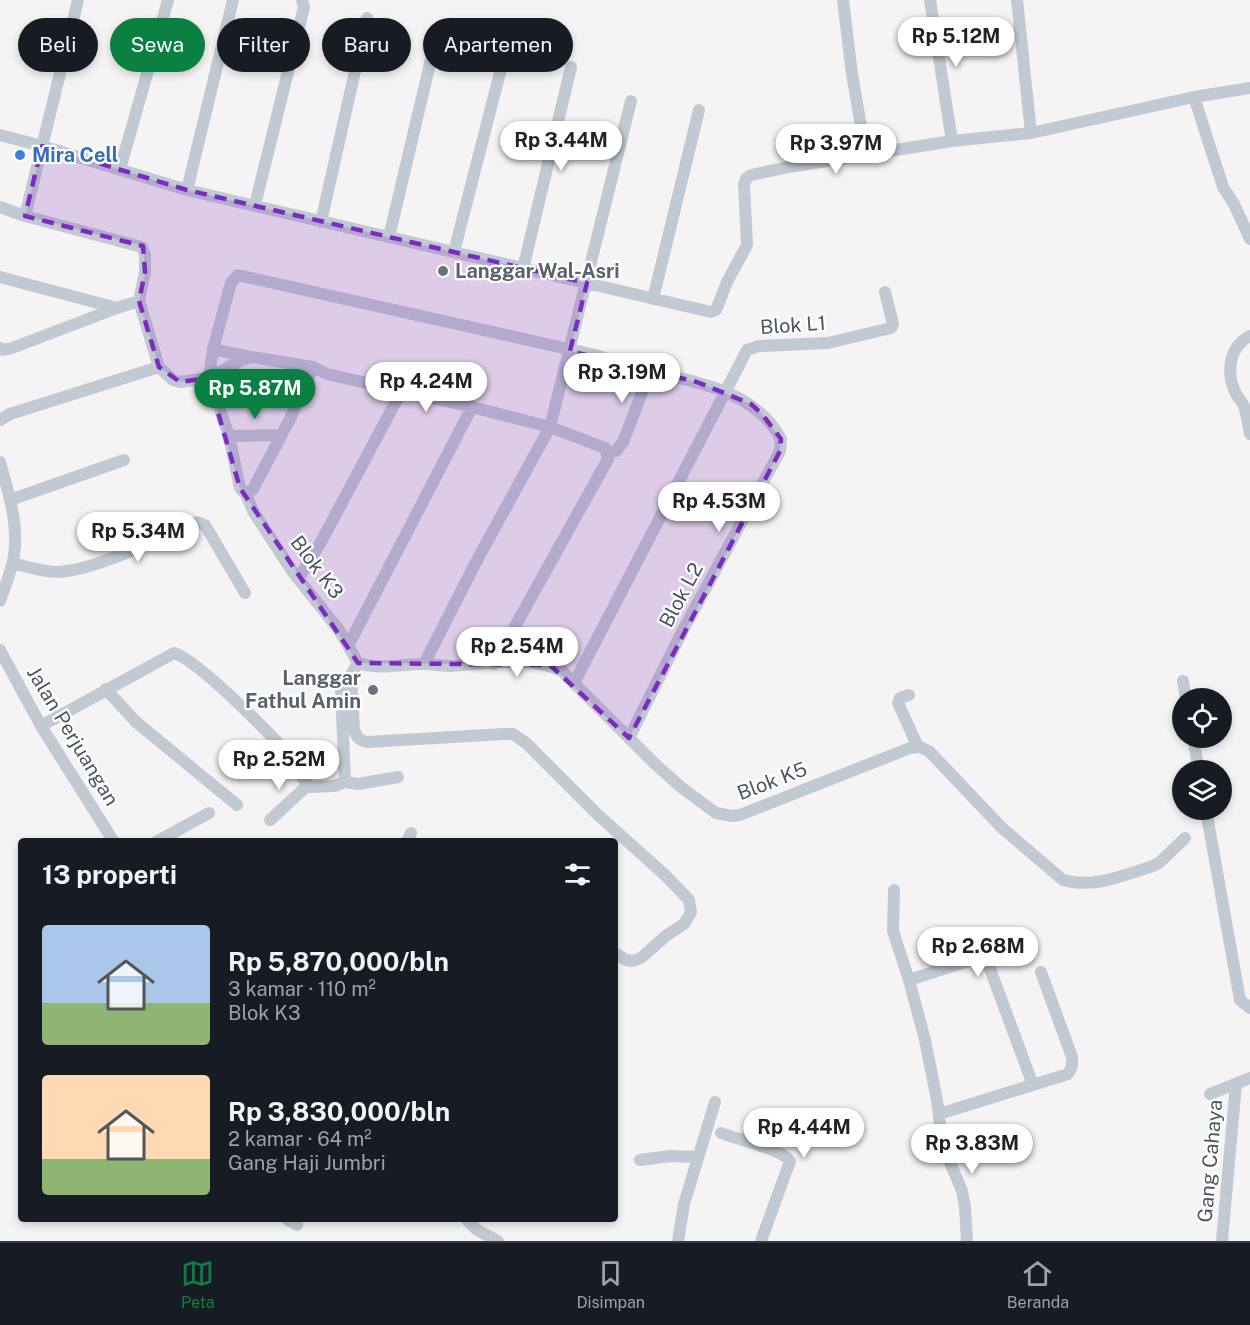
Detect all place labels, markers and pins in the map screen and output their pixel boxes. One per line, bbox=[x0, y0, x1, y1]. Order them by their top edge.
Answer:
pin: Rp 5.12M bbox=[894, 17, 1018, 68]
pin: Rp 3.44M bbox=[499, 121, 623, 172]
pin: Rp 3.97M bbox=[774, 124, 898, 175]
place label: Mira Cell bbox=[32, 143, 118, 167]
marker: Mira Cell bbox=[13, 148, 27, 162]
place label: Langgar Wal-Asri bbox=[455, 259, 620, 283]
marker: Langgar Wal-Asri bbox=[436, 264, 450, 278]
pin: Rp 3.19M bbox=[560, 353, 684, 404]
pin: Rp 4.24M bbox=[364, 362, 488, 413]
pin: Rp 5.87M bbox=[193, 369, 317, 420]
pin: Rp 4.53M bbox=[657, 482, 781, 533]
pin: Rp 5.34M bbox=[76, 512, 200, 563]
pin: Rp 2.54M bbox=[455, 627, 579, 678]
place label: Langgar Fathul Amin bbox=[245, 666, 361, 713]
marker: Langgar Fathul Amin bbox=[366, 683, 380, 697]
pin: Rp 2.52M bbox=[217, 740, 341, 791]
pin: Rp 2.68M bbox=[916, 927, 1040, 978]
pin: Rp 4.44M bbox=[742, 1108, 866, 1159]
pin: Rp 3.83M bbox=[910, 1124, 1034, 1175]

